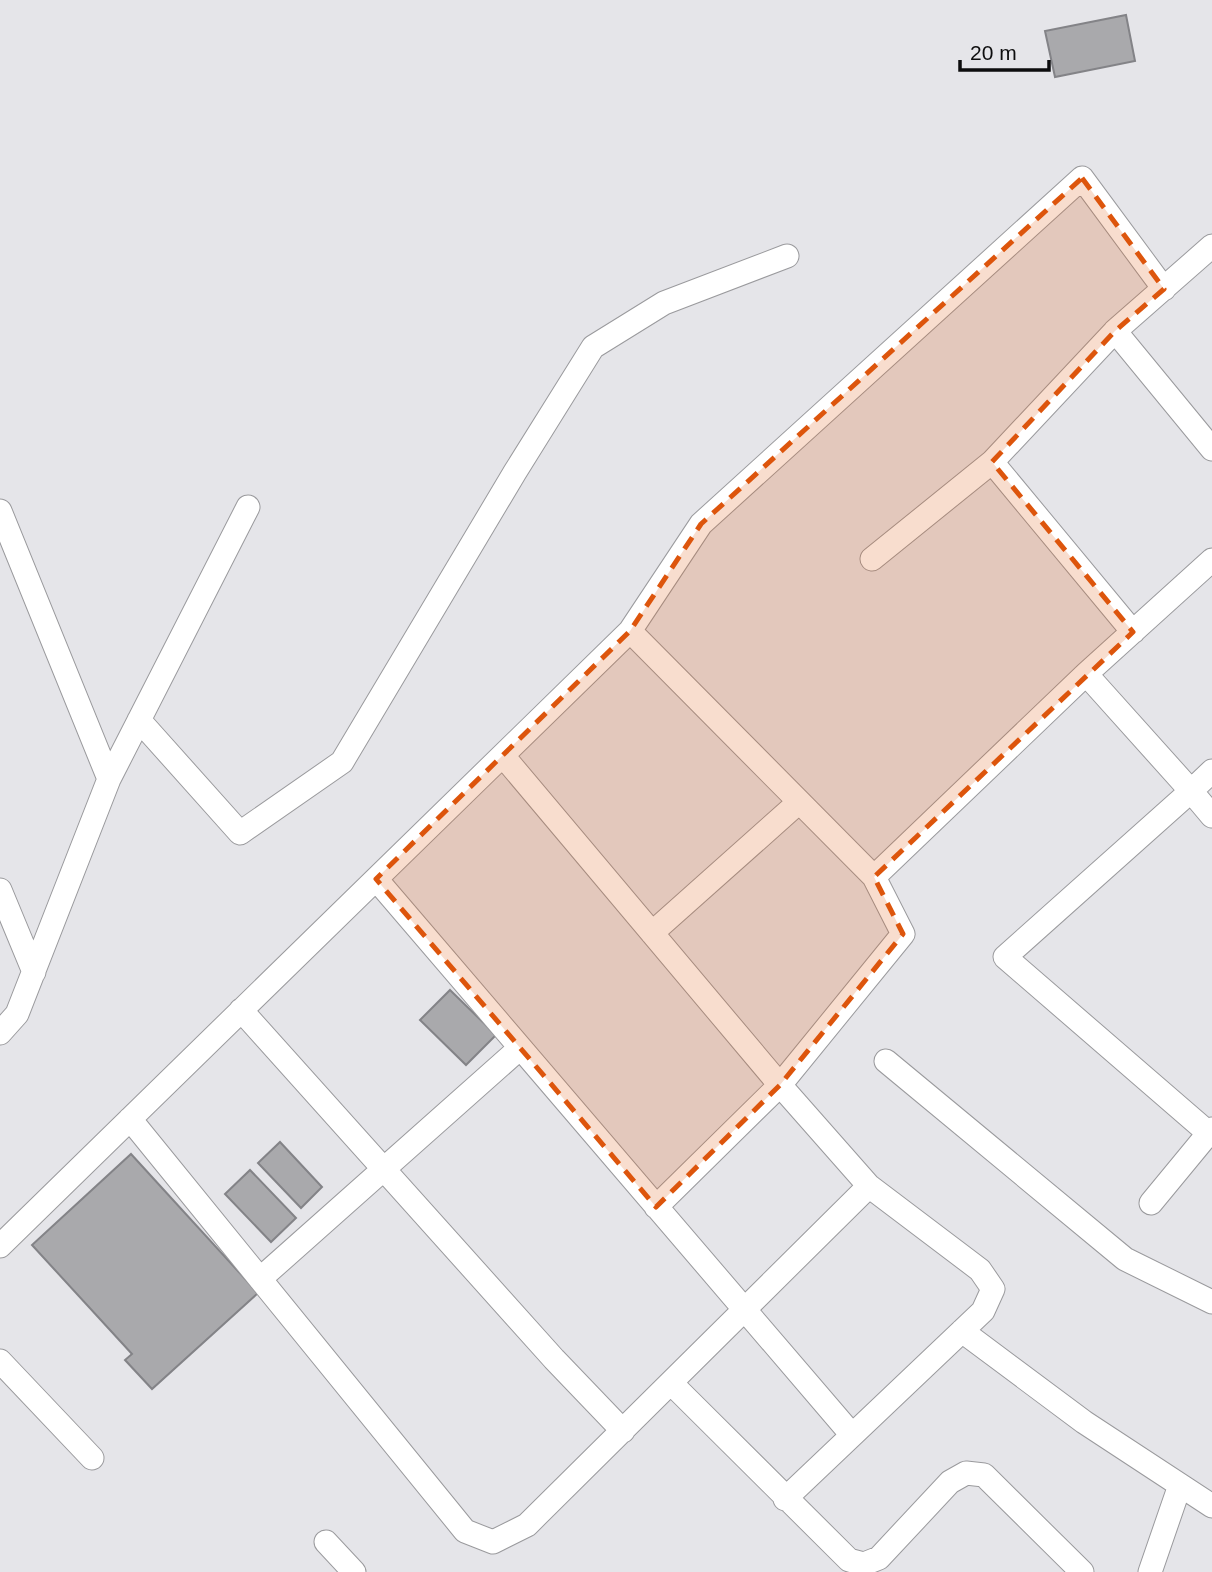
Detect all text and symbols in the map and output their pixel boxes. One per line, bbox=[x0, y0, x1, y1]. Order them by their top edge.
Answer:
scale bar bbox=[960, 28, 1049, 72]
text: 20 m bbox=[970, 41, 1017, 64]

